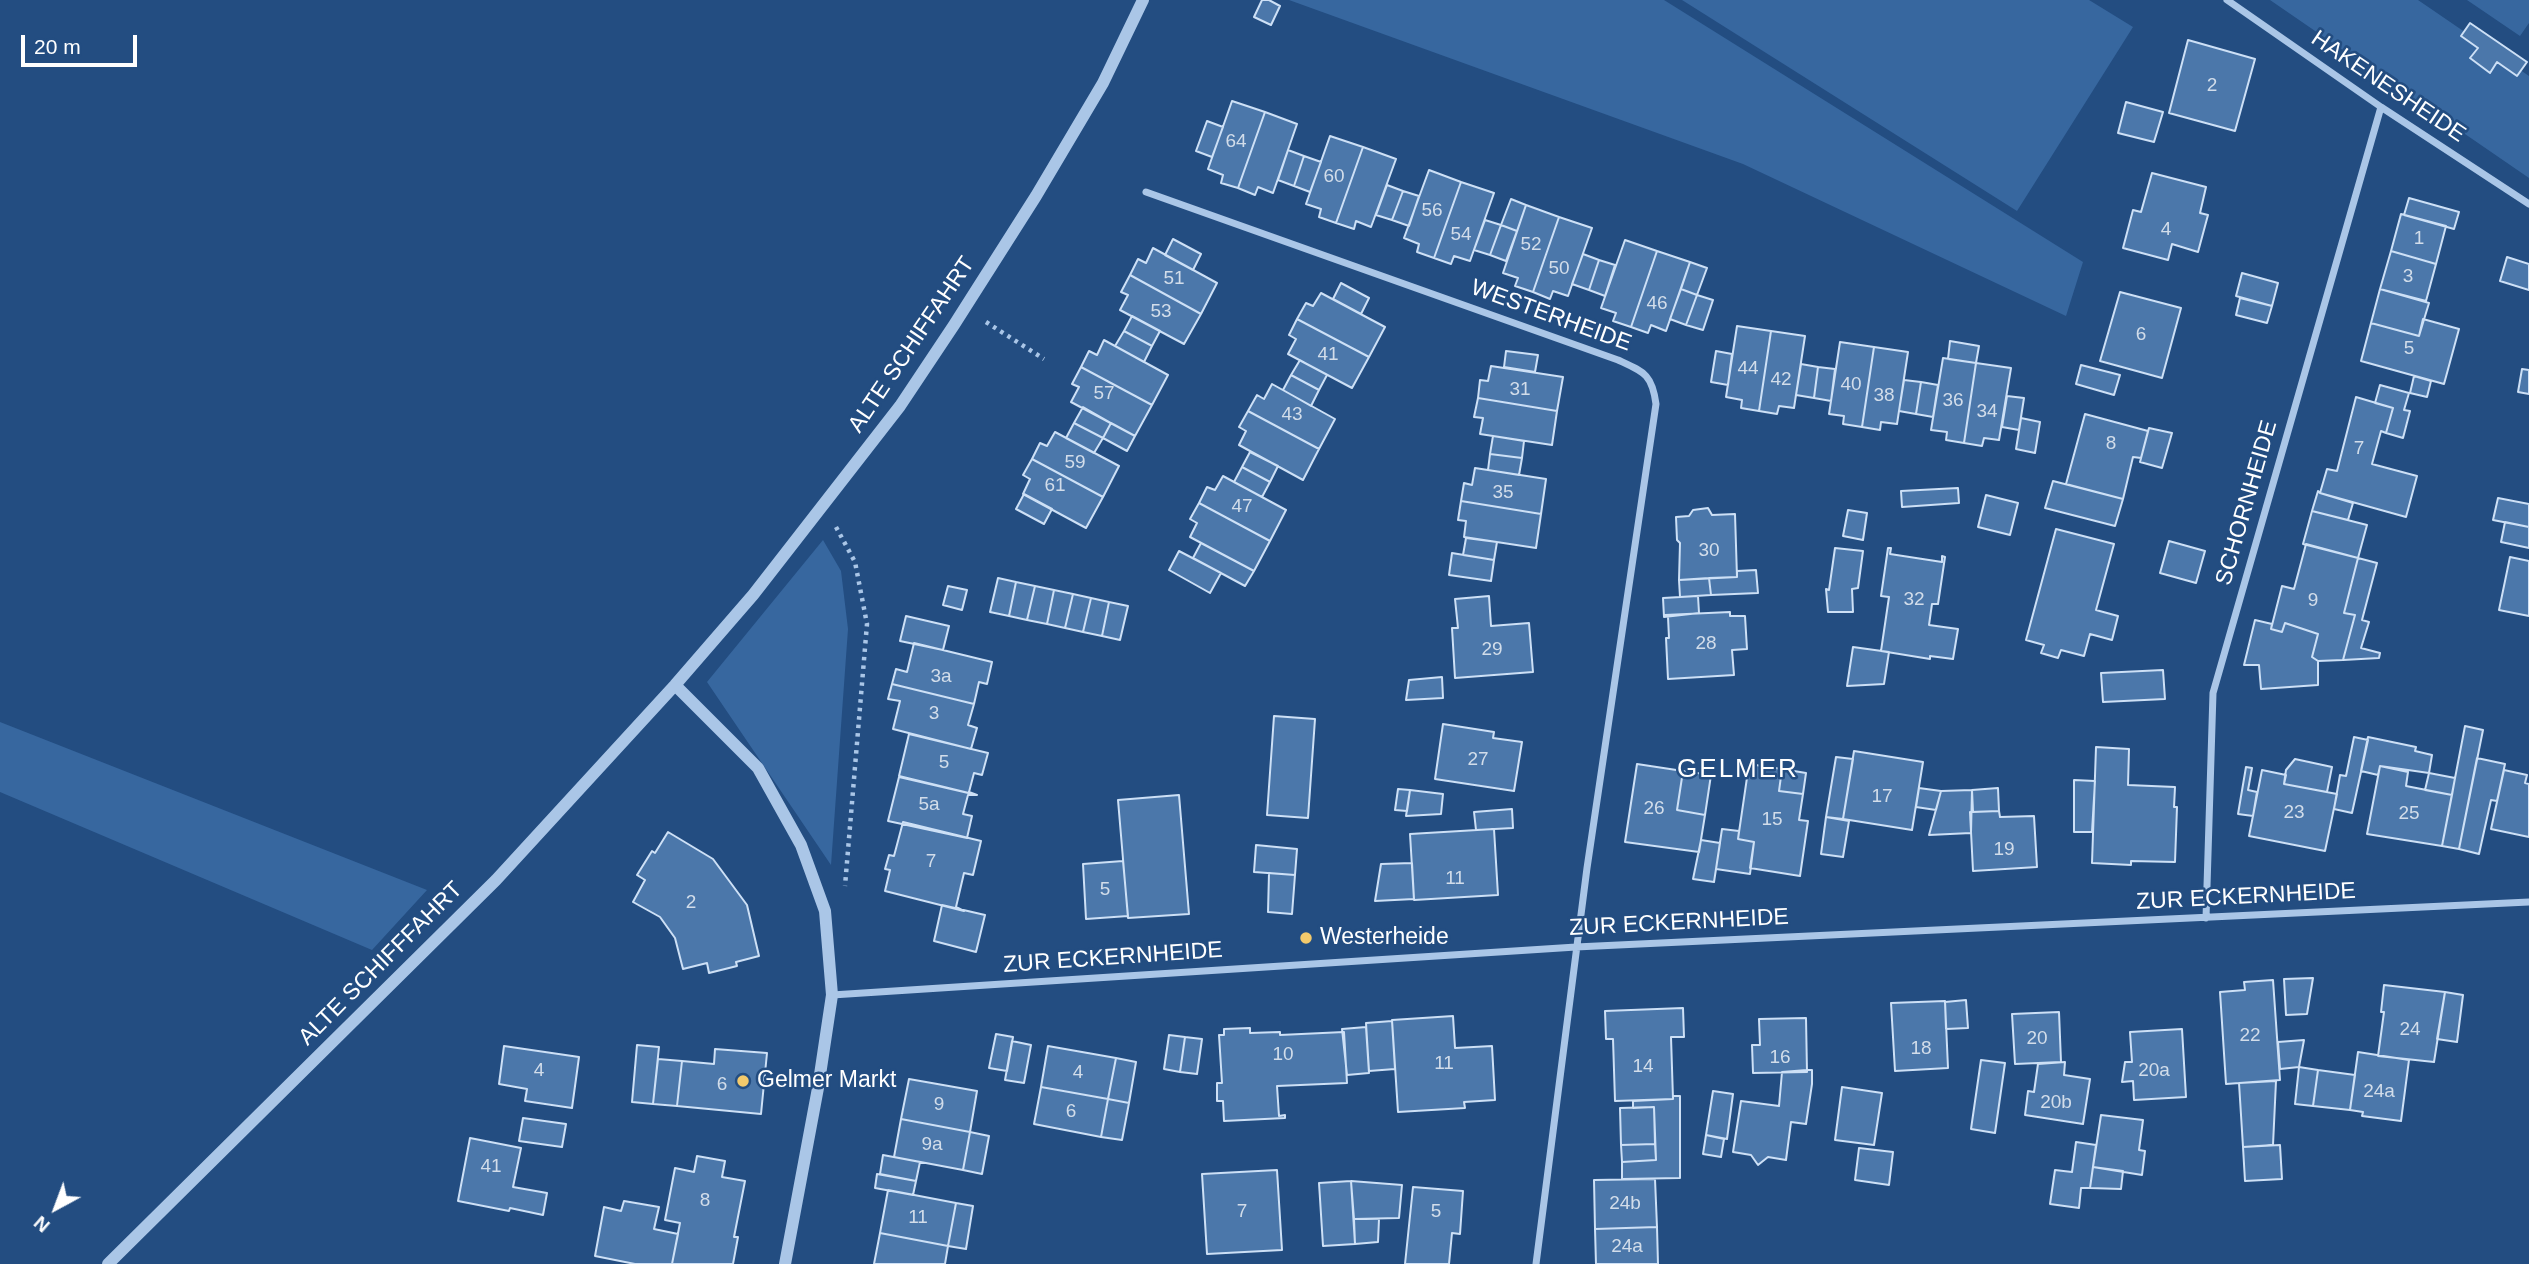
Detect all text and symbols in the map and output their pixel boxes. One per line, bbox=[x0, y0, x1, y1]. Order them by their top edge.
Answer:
scale bar bbox=[24, 21, 140, 65]
street label: HAKENESHEIDE bbox=[2306, 25, 2470, 149]
text: 20 m bbox=[34, 35, 81, 58]
house number: 2 bbox=[2207, 75, 2217, 97]
house number: 64 bbox=[1225, 131, 1247, 153]
house number: 60 bbox=[1323, 166, 1345, 188]
house number: 56 bbox=[1421, 200, 1443, 222]
house number: 4 bbox=[2161, 219, 2171, 241]
house number: 54 bbox=[1450, 224, 1472, 246]
house number: 1 bbox=[2414, 228, 2424, 250]
house number: 52 bbox=[1520, 234, 1542, 256]
street label: ALTE SCHIFFAHRT bbox=[843, 252, 981, 438]
house number: 50 bbox=[1548, 258, 1570, 280]
house number: 3 bbox=[2403, 266, 2413, 288]
house number: 51 bbox=[1163, 268, 1185, 290]
street label: WESTERHEIDE bbox=[1467, 274, 1635, 358]
house number: 46 bbox=[1646, 293, 1668, 315]
house number: 53 bbox=[1150, 301, 1172, 323]
house number: 6 bbox=[2136, 324, 2146, 346]
house number: 5 bbox=[2404, 338, 2414, 360]
house number: 41 bbox=[1317, 344, 1339, 366]
house number: 44 bbox=[1737, 358, 1759, 380]
house number: 42 bbox=[1770, 369, 1792, 391]
house number: 40 bbox=[1840, 374, 1862, 396]
house number: 31 bbox=[1509, 379, 1531, 401]
house number: 57 bbox=[1093, 383, 1115, 405]
house number: 38 bbox=[1873, 385, 1895, 407]
house number: 36 bbox=[1942, 390, 1964, 412]
house number: 34 bbox=[1976, 401, 1998, 423]
house number: 43 bbox=[1281, 404, 1303, 426]
street label: SCHORNHEIDE bbox=[2210, 418, 2284, 588]
house number: 8 bbox=[2106, 433, 2116, 455]
house number: 7 bbox=[2354, 438, 2364, 460]
house number: 59 bbox=[1064, 452, 1086, 474]
house number: 61 bbox=[1044, 475, 1066, 497]
house number: 35 bbox=[1492, 482, 1514, 504]
house number: 47 bbox=[1231, 496, 1253, 518]
house number: 30 bbox=[1698, 540, 1720, 562]
house number: 32 bbox=[1903, 589, 1925, 611]
house number: 9 bbox=[2308, 590, 2318, 612]
house number: 28 bbox=[1695, 633, 1717, 655]
house number: 29 bbox=[1481, 639, 1503, 661]
house number: 3a bbox=[930, 666, 952, 688]
house number: 3 bbox=[929, 703, 939, 725]
house number: 27 bbox=[1467, 749, 1489, 771]
house number: 5 bbox=[939, 752, 949, 774]
district label: GELMER bbox=[1678, 754, 1798, 786]
house number: 17 bbox=[1871, 786, 1893, 808]
house number: 5a bbox=[918, 794, 940, 816]
house number: 26 bbox=[1643, 798, 1665, 820]
house number: 23 bbox=[2283, 802, 2305, 824]
house number: 25 bbox=[2398, 803, 2420, 825]
house number: 15 bbox=[1761, 809, 1783, 831]
house number: 19 bbox=[1993, 839, 2015, 861]
house number: 7 bbox=[926, 851, 936, 873]
house number: 11 bbox=[1445, 868, 1465, 890]
street label: ALTE SCHIFFFAHRT bbox=[293, 876, 469, 1052]
street label: ZUR ECKERNHEIDE bbox=[2136, 877, 2356, 917]
house number: 5 bbox=[1100, 879, 1110, 901]
house number: 2 bbox=[686, 892, 696, 914]
street label: ZUR ECKERNHEIDE bbox=[1569, 903, 1789, 943]
place label: Westerheide bbox=[1320, 924, 1449, 952]
marker: Westerheide bbox=[1298, 930, 1314, 946]
street label: ZUR ECKERNHEIDE bbox=[1002, 937, 1224, 979]
house number: 24 bbox=[2399, 1019, 2421, 1041]
house number: 22 bbox=[2239, 1025, 2261, 1047]
house number: 20 bbox=[2026, 1028, 2048, 1050]
house number: 18 bbox=[1910, 1038, 1932, 1060]
house number: 10 bbox=[1272, 1044, 1294, 1066]
house number: 16 bbox=[1769, 1047, 1791, 1069]
house number: 11 bbox=[1434, 1053, 1454, 1075]
house number: 14 bbox=[1632, 1056, 1654, 1078]
house number: 4 bbox=[534, 1060, 544, 1082]
house number: 20a bbox=[2138, 1060, 2170, 1082]
house number: 4 bbox=[1073, 1062, 1083, 1084]
place label: Gelmer Markt bbox=[757, 1067, 896, 1095]
marker: Gelmer Markt bbox=[735, 1073, 751, 1089]
house number: 6 bbox=[717, 1074, 727, 1096]
house number: 24a bbox=[2363, 1081, 2395, 1103]
house number: 20b bbox=[2040, 1092, 2072, 1114]
house number: 9 bbox=[934, 1094, 944, 1116]
house number: 6 bbox=[1066, 1101, 1076, 1123]
house number: 9a bbox=[921, 1134, 943, 1156]
house number: 41 bbox=[480, 1156, 502, 1178]
north arrow bbox=[21, 1173, 91, 1243]
house number: 8 bbox=[700, 1190, 710, 1212]
house number: 24b bbox=[1609, 1193, 1641, 1215]
house number: 7 bbox=[1237, 1201, 1247, 1223]
house number: 5 bbox=[1431, 1201, 1441, 1223]
house number: 11 bbox=[908, 1207, 928, 1229]
text: N bbox=[30, 1212, 54, 1237]
house number: 24a bbox=[1611, 1236, 1643, 1258]

